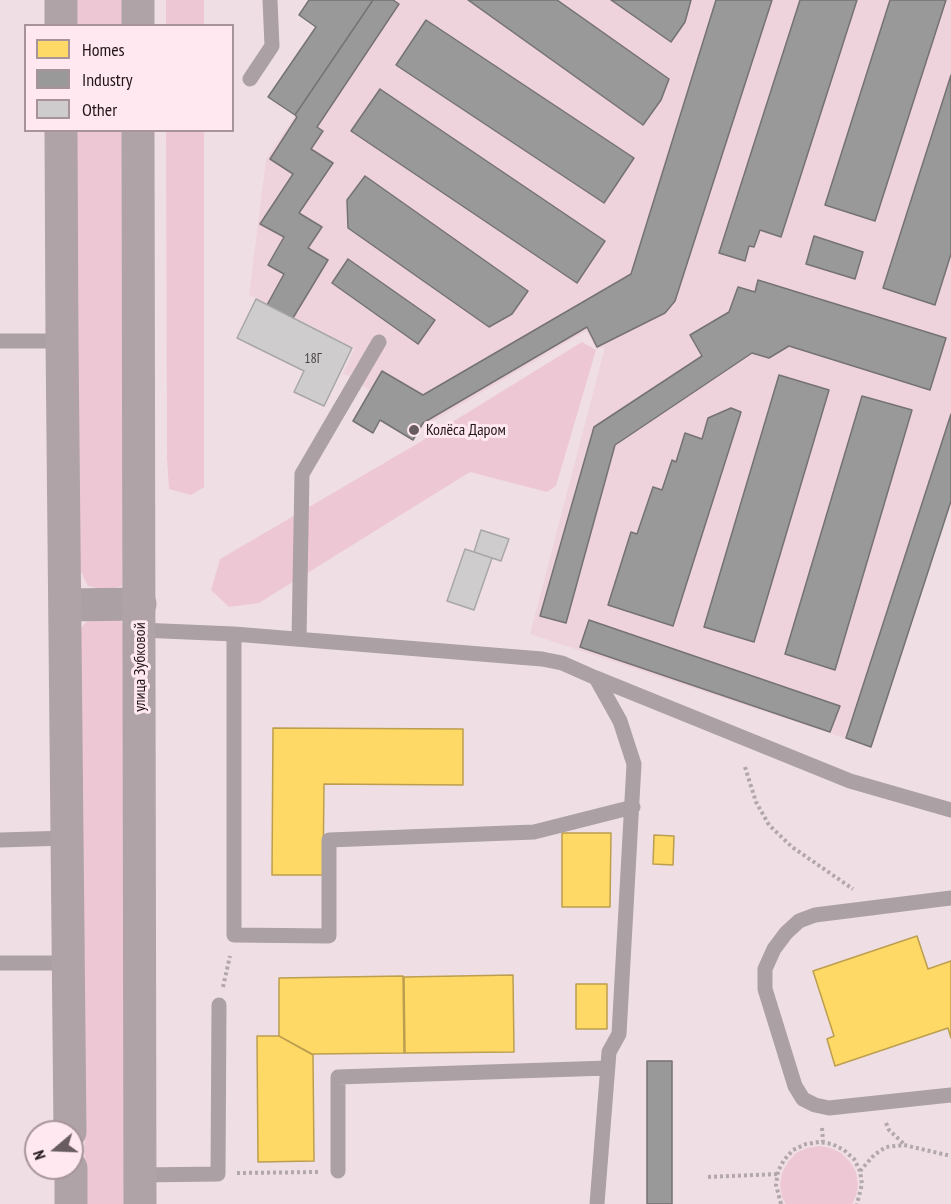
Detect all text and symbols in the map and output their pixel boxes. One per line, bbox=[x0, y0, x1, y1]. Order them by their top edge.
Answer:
legend bbox=[24, 24, 234, 132]
text: Homes bbox=[82, 38, 125, 61]
text: Industry bbox=[82, 68, 132, 91]
text: Other bbox=[82, 98, 117, 121]
house number: 18Г bbox=[304, 351, 322, 367]
place label: Колёса Даром bbox=[426, 420, 506, 440]
marker: Колёса Даром bbox=[407, 423, 421, 437]
street label: улица Зубковой bbox=[130, 622, 150, 712]
north arrow bbox=[24, 1120, 84, 1180]
text: N bbox=[28, 1148, 50, 1163]

